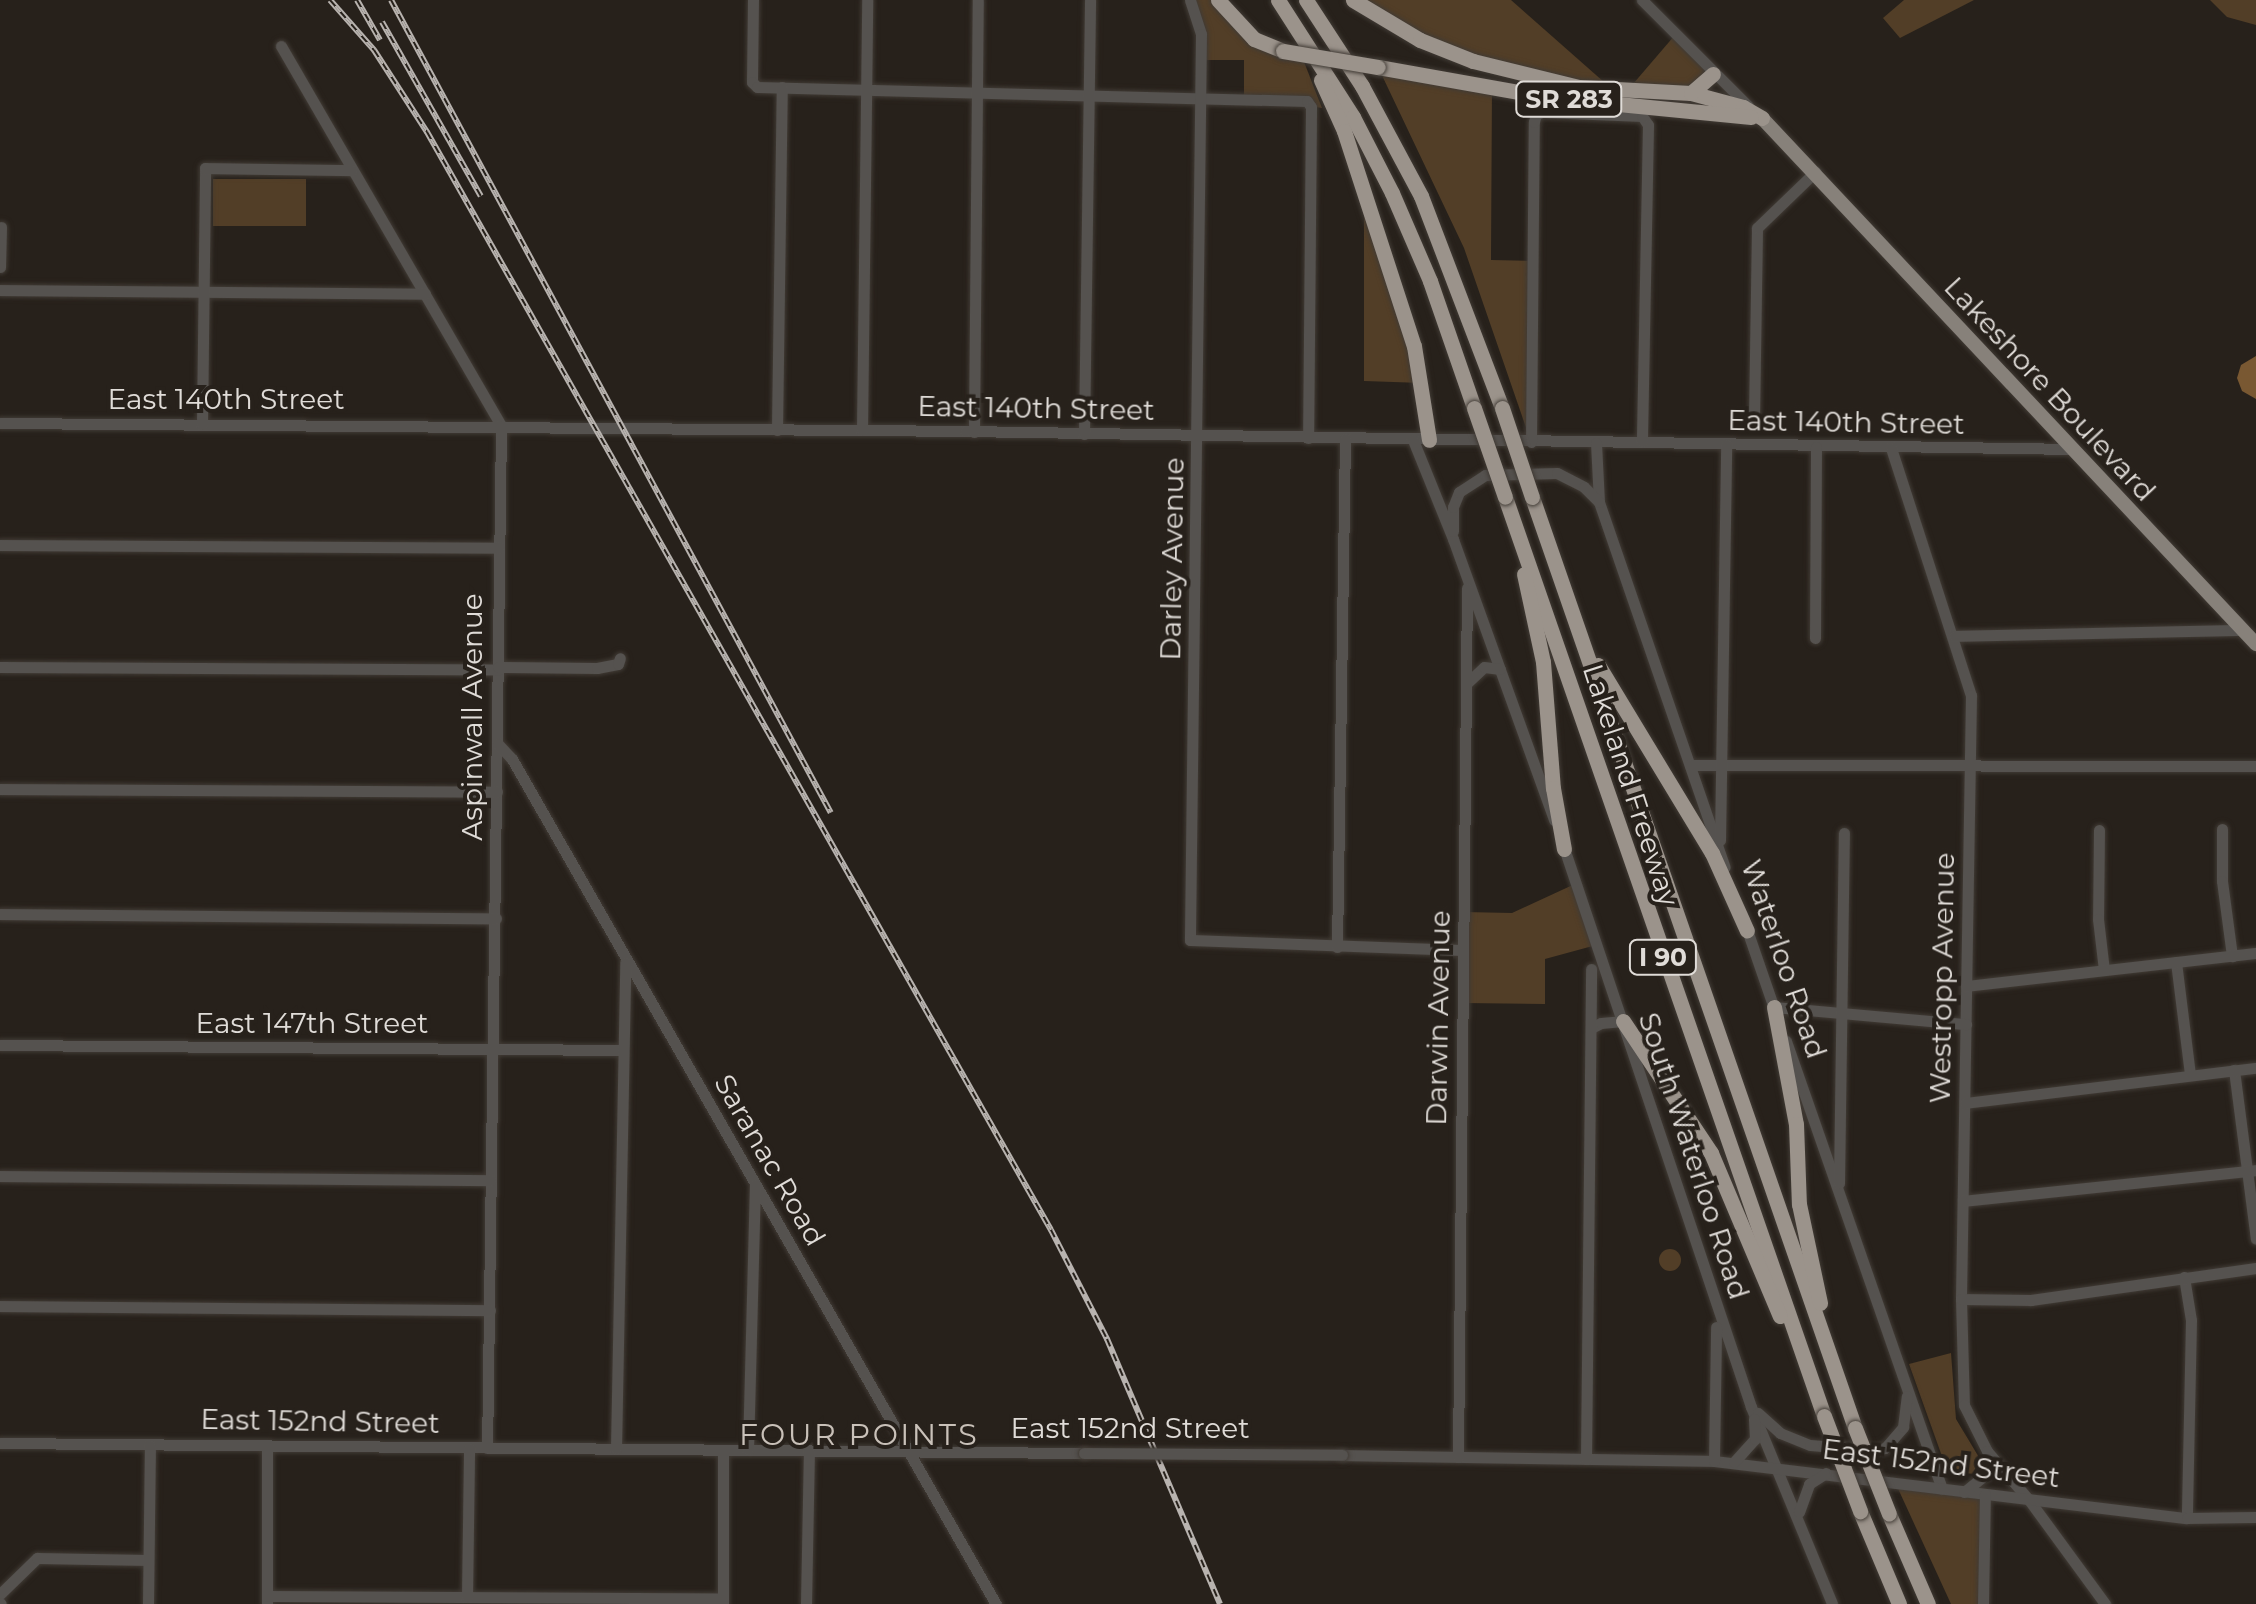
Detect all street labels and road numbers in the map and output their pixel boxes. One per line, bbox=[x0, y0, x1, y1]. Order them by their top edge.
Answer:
road number: SR 283 bbox=[1514, 79, 1624, 119]
street label: Lakeshore Boulevard bbox=[1937, 270, 2163, 508]
street label: East 140th Street bbox=[107, 382, 345, 416]
street label: East 140th Street bbox=[917, 389, 1155, 427]
street label: East 140th Street bbox=[1727, 403, 1965, 441]
street label: Darley Avenue bbox=[1153, 457, 1191, 661]
street label: Aspinwall Avenue bbox=[455, 593, 489, 841]
street label: Lakeland Freeway bbox=[1576, 660, 1686, 910]
street label: Westropp Avenue bbox=[1923, 852, 1961, 1104]
street label: Waterloo Road bbox=[1734, 855, 1834, 1063]
street label: Darwin Avenue bbox=[1419, 910, 1457, 1126]
road number: I 90 bbox=[1628, 937, 1698, 977]
street label: East 147th Street bbox=[196, 1006, 428, 1040]
street label: South Waterloo Road bbox=[1632, 1009, 1756, 1303]
street label: Saranac Road bbox=[707, 1068, 833, 1252]
street label: East 152nd Street bbox=[200, 1402, 440, 1440]
street label: East 152nd Street bbox=[1010, 1411, 1250, 1445]
street label: East 152nd Street bbox=[1820, 1432, 2062, 1494]

